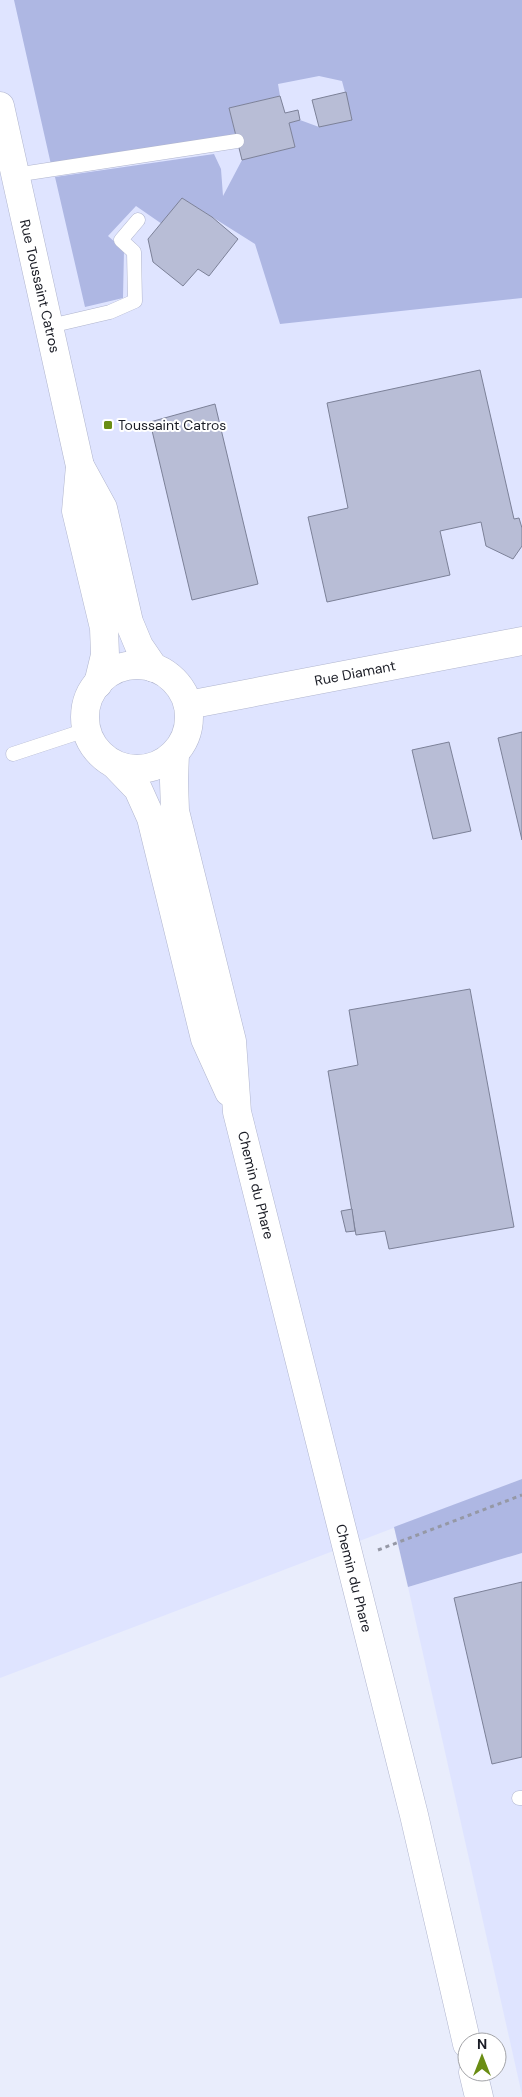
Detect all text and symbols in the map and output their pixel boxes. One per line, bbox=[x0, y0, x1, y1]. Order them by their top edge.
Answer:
street label: Rue Toussaint Catros bbox=[16, 218, 64, 354]
place label: Toussaint Catros bbox=[118, 416, 226, 434]
marker: Toussaint Catros bbox=[102, 419, 114, 431]
street label: Rue Diamant bbox=[313, 656, 397, 690]
street label: Chemin du Phare bbox=[234, 1129, 278, 1241]
street label: Chemin du Phare bbox=[332, 1522, 376, 1634]
north arrow bbox=[457, 2032, 507, 2082]
text: N bbox=[477, 2035, 487, 2053]

